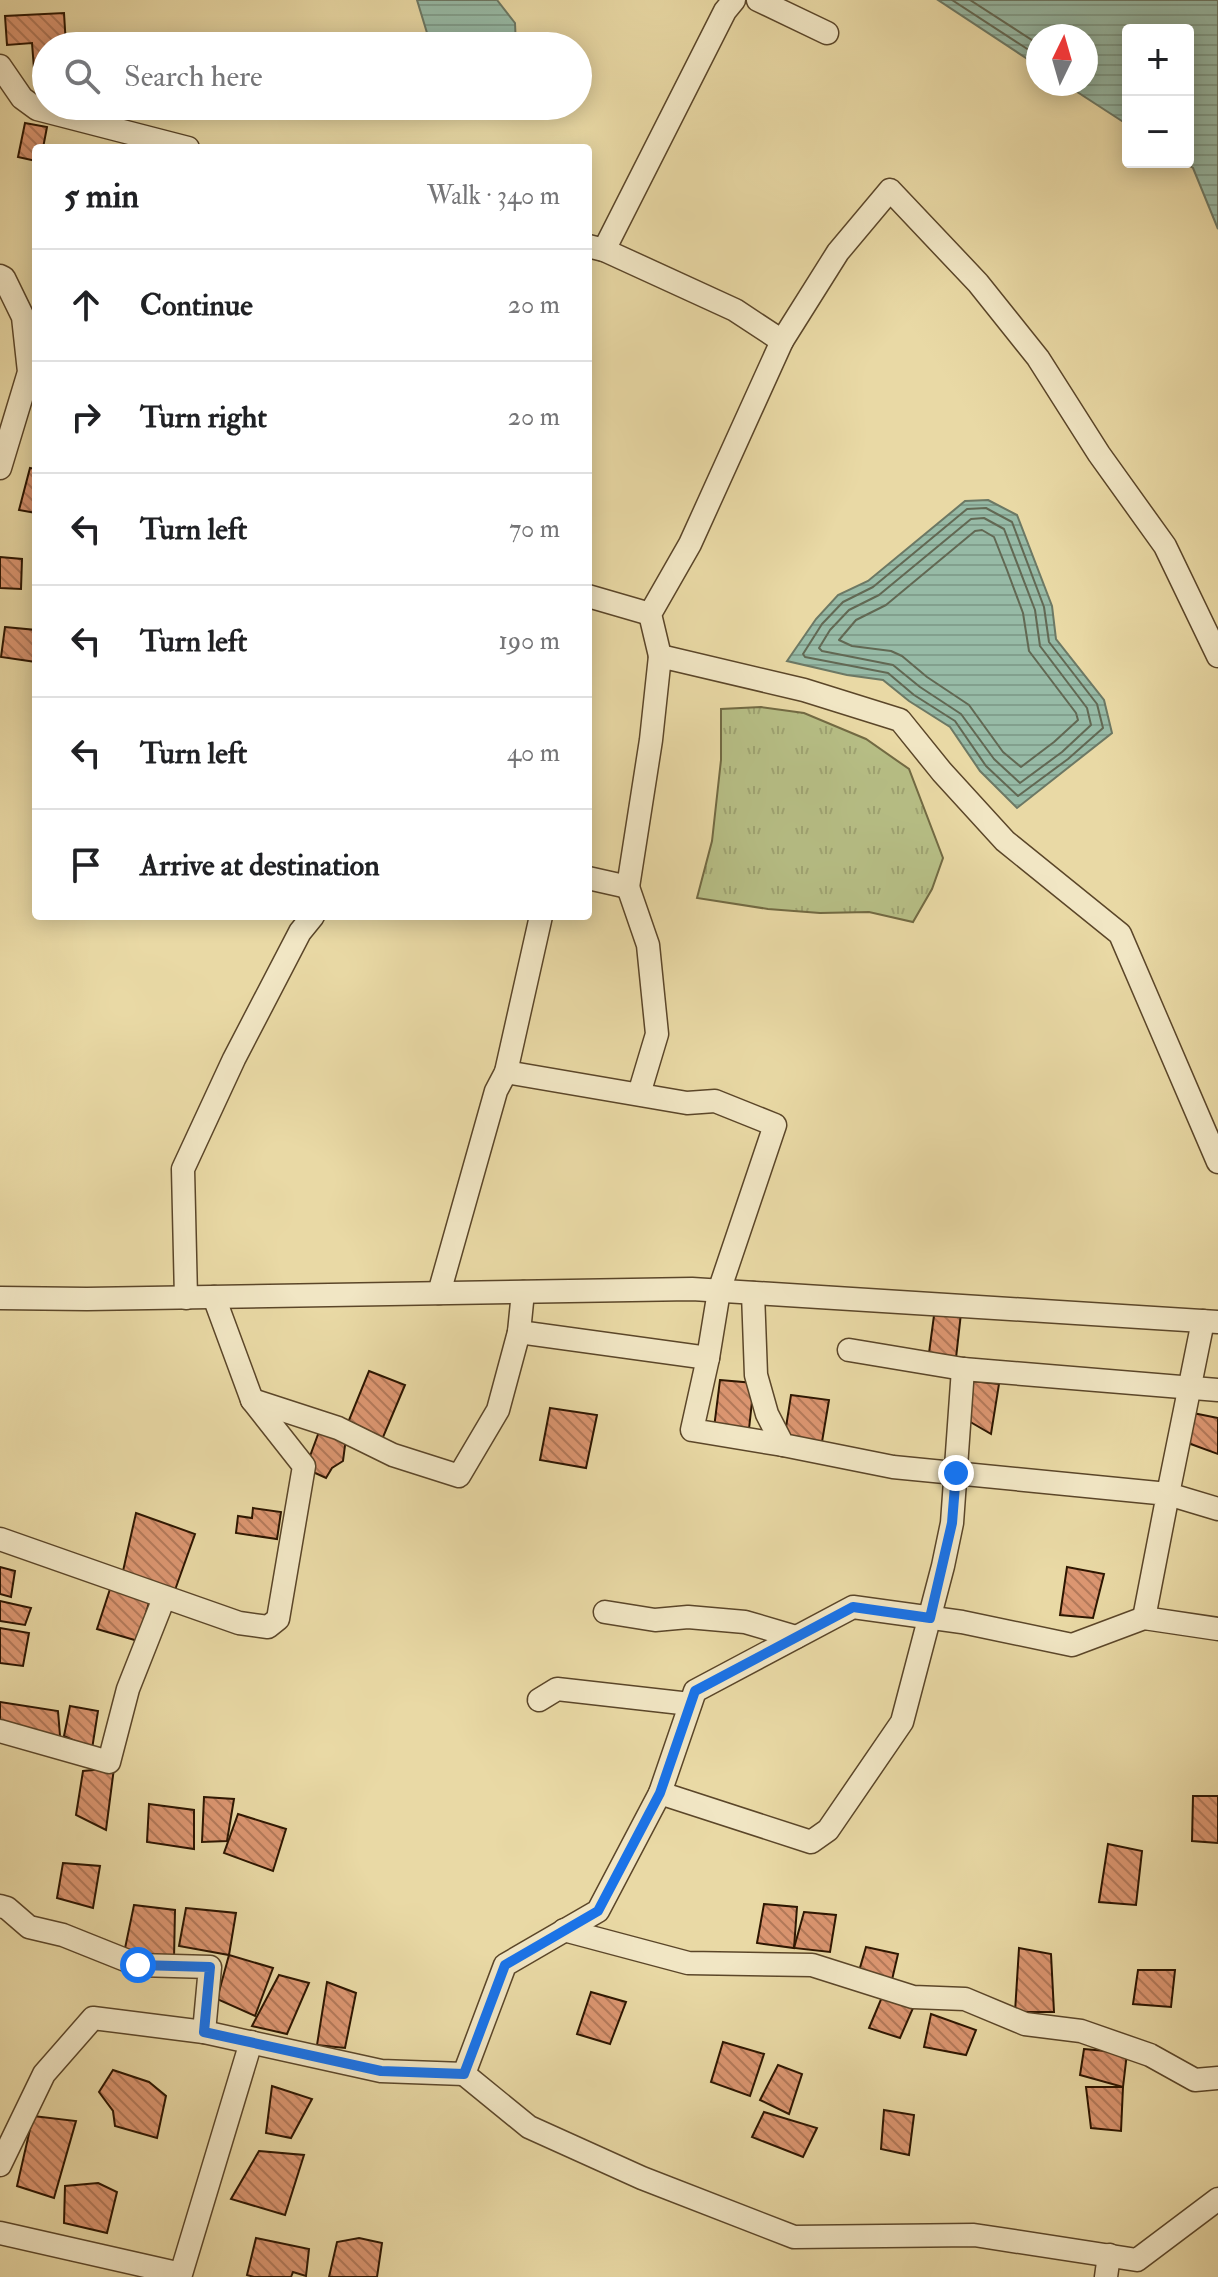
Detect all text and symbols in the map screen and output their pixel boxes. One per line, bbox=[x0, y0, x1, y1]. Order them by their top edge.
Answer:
north arrow bbox=[1026, 24, 1098, 96]
map controls bbox=[1122, 24, 1194, 168]
button: + bbox=[1122, 24, 1194, 96]
search box bbox=[32, 32, 592, 120]
icon: search bbox=[60, 54, 104, 98]
text: Search here bbox=[124, 58, 263, 95]
button: − bbox=[1122, 96, 1194, 168]
text: 5 min bbox=[64, 175, 139, 218]
text: Walk · 340 m bbox=[427, 180, 560, 212]
icon: ahead bbox=[64, 283, 108, 327]
text: Continue bbox=[140, 287, 253, 324]
text: 20 m bbox=[508, 289, 560, 321]
icon: right bbox=[64, 395, 108, 439]
text: Turn right bbox=[140, 399, 267, 436]
text: 20 m bbox=[508, 401, 560, 433]
icon: left bbox=[64, 507, 108, 551]
text: Turn left bbox=[140, 511, 247, 548]
text: 70 m bbox=[509, 513, 560, 545]
icon: left bbox=[64, 619, 108, 663]
text: Turn left bbox=[140, 623, 247, 660]
text: 190 m bbox=[499, 625, 560, 657]
icon: left bbox=[64, 731, 108, 775]
text: Turn left bbox=[140, 735, 247, 772]
text: 40 m bbox=[507, 737, 560, 769]
icon: arrive bbox=[64, 843, 108, 887]
text: Arrive at destination bbox=[140, 847, 380, 884]
route end bbox=[938, 1455, 974, 1491]
route start bbox=[120, 1947, 156, 1983]

